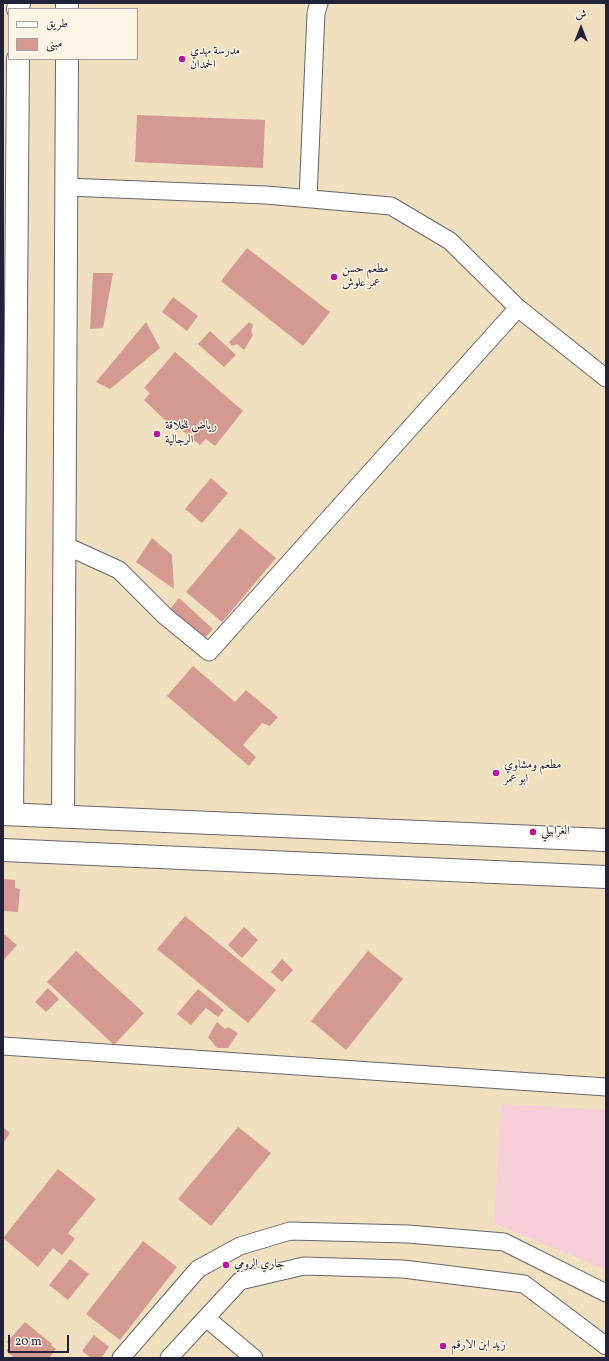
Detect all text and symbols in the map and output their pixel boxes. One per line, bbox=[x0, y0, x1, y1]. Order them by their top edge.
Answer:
legend bbox=[8, 8, 138, 60]
north arrow bbox=[561, 8, 601, 48]
text: ش bbox=[576, 8, 586, 23]
text: طريق bbox=[46, 16, 68, 32]
text: مبنى bbox=[46, 36, 62, 52]
place label: مدرسة مهدي الحمدان bbox=[190, 45, 240, 73]
marker: مدرسة مهدي الحمدان bbox=[177, 54, 187, 64]
place label: مطعم حسن عمر علوش bbox=[342, 263, 388, 291]
marker: مطعم حسن عمر علوش bbox=[329, 272, 339, 282]
place label: رياض للحلاقة الرجالية bbox=[165, 420, 217, 448]
marker: رياض للحلاقة الرجالية bbox=[152, 429, 162, 439]
place label: مطعم ومشاوي ابو عمر bbox=[504, 759, 561, 787]
marker: مطعم ومشاوي ابو عمر bbox=[491, 768, 501, 778]
place label: الغرابيلي bbox=[541, 825, 570, 839]
marker: الغرابيلي bbox=[528, 827, 538, 837]
place label: جاري الرومي bbox=[234, 1258, 284, 1272]
marker: جاري الرومي bbox=[221, 1260, 231, 1270]
scale bar bbox=[10, 1327, 71, 1353]
text: 20 m bbox=[15, 1334, 42, 1350]
place label: زيد ابن الارقم bbox=[451, 1339, 506, 1353]
marker: زيد ابن الارقم bbox=[438, 1341, 448, 1351]

